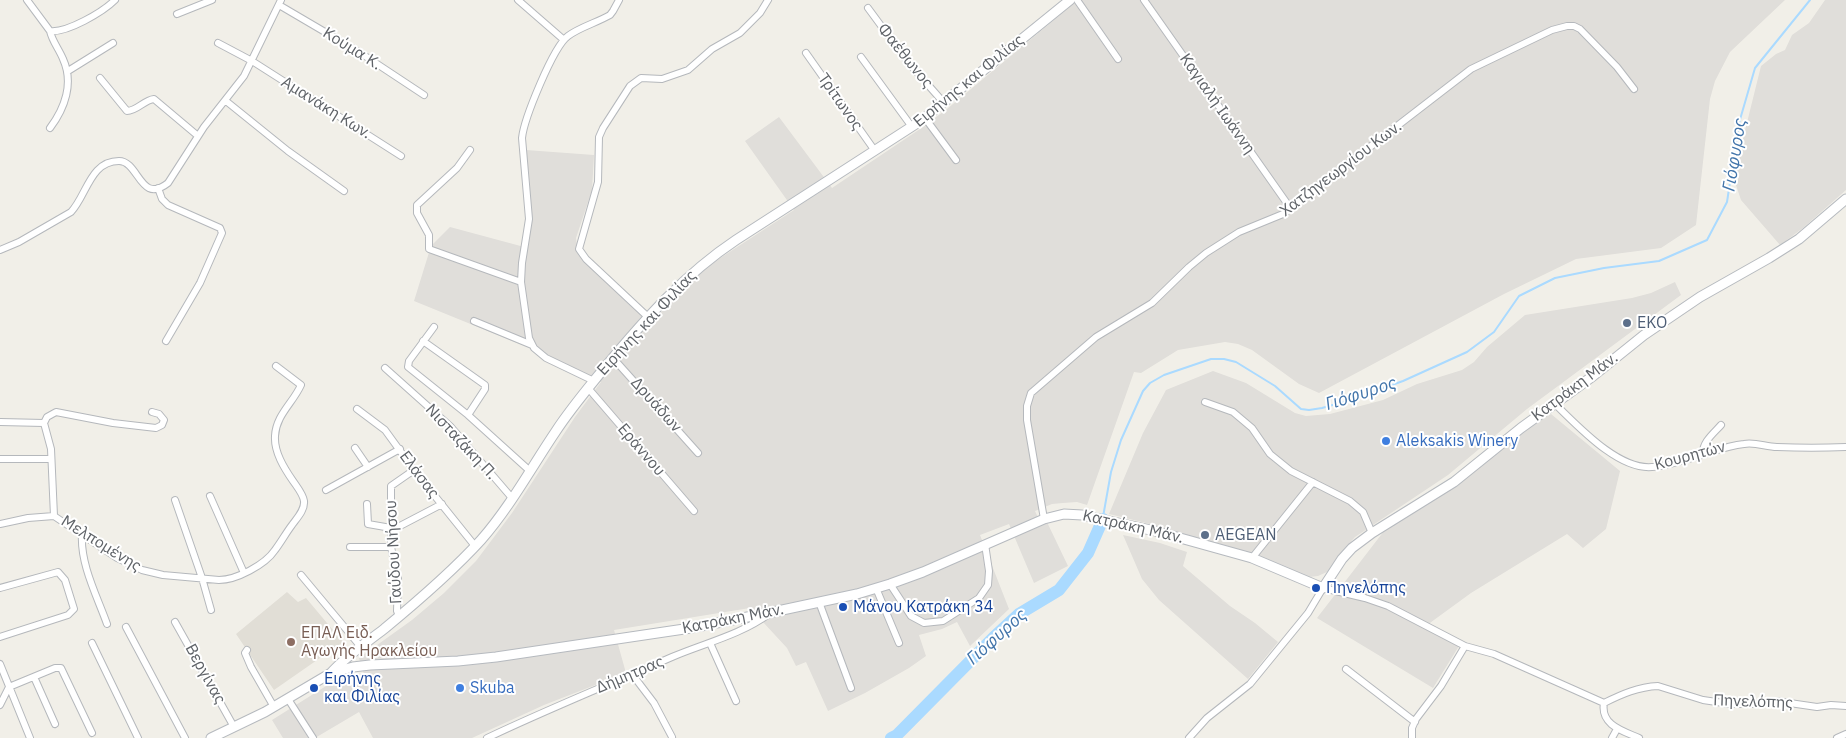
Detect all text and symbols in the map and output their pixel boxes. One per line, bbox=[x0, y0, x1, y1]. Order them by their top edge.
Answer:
street label: Φαέθωνος bbox=[873, 20, 937, 92]
street label: Κούμα Κ. bbox=[319, 23, 385, 75]
street label: Ειρήνης και Φιλίας bbox=[910, 30, 1028, 132]
street label: Καγιαλή Ιωάννη bbox=[1175, 50, 1259, 158]
street label: Τρίτωνος bbox=[813, 70, 867, 134]
street label: Αμανάκη Κων. bbox=[277, 73, 375, 143]
street label: Χατζηγεωργίου Κων. bbox=[1276, 117, 1406, 221]
water label: Γιόφυρος bbox=[1719, 117, 1751, 193]
street label: Ειρήνης και Φιλίας bbox=[593, 266, 701, 380]
place label: EKO bbox=[1637, 313, 1667, 333]
marker: EKO bbox=[1621, 317, 1633, 329]
street label: Κατράκη Μάν. bbox=[1528, 348, 1622, 426]
water label: Γιόφυρος bbox=[1323, 372, 1399, 416]
street label: Δρυάδων bbox=[626, 374, 686, 436]
street label: Νισταζάκη Π. bbox=[421, 400, 501, 484]
street label: Εράννου bbox=[613, 420, 669, 480]
place label: Aleksakis Winery bbox=[1396, 431, 1518, 451]
marker: Aleksakis Winery bbox=[1380, 435, 1392, 447]
street label: Κουρητών bbox=[1652, 437, 1728, 475]
street label: Ελάσας bbox=[395, 447, 443, 503]
street label: Γαύδου Νήσου bbox=[382, 499, 406, 605]
street label: Κατράκη Μάν. bbox=[1081, 506, 1185, 548]
street label: Μελπομένης bbox=[57, 512, 145, 576]
place label: AEGEAN bbox=[1215, 525, 1277, 545]
marker: AEGEAN bbox=[1199, 529, 1211, 541]
place label: Πηνελόπης bbox=[1326, 578, 1406, 598]
marker: Πηνελόπης bbox=[1310, 582, 1322, 594]
place label: Μάνου Κατράκη 34 bbox=[853, 597, 993, 617]
street label: Κατράκη Μάν. bbox=[681, 600, 785, 638]
marker: Μάνου Κατράκη 34 bbox=[837, 601, 849, 613]
water label: Γιόφυρος bbox=[962, 604, 1032, 670]
place label: ΕΠΑΛ Ειδ. Αγωγής Ηρακλείου bbox=[301, 623, 437, 661]
marker: ΕΠΑΛ Ειδ. Αγωγής Ηρακλείου bbox=[285, 636, 297, 648]
street label: Βεργίνας bbox=[181, 641, 229, 707]
street label: Δήμητρας bbox=[593, 652, 667, 698]
place label: Ειρήνης και Φιλίας bbox=[324, 669, 400, 707]
place label: Skuba bbox=[470, 678, 514, 698]
marker: Ειρήνης και Φιλίας bbox=[308, 682, 320, 694]
marker: Skuba bbox=[454, 682, 466, 694]
street label: Πηνελόπης bbox=[1713, 691, 1793, 713]

